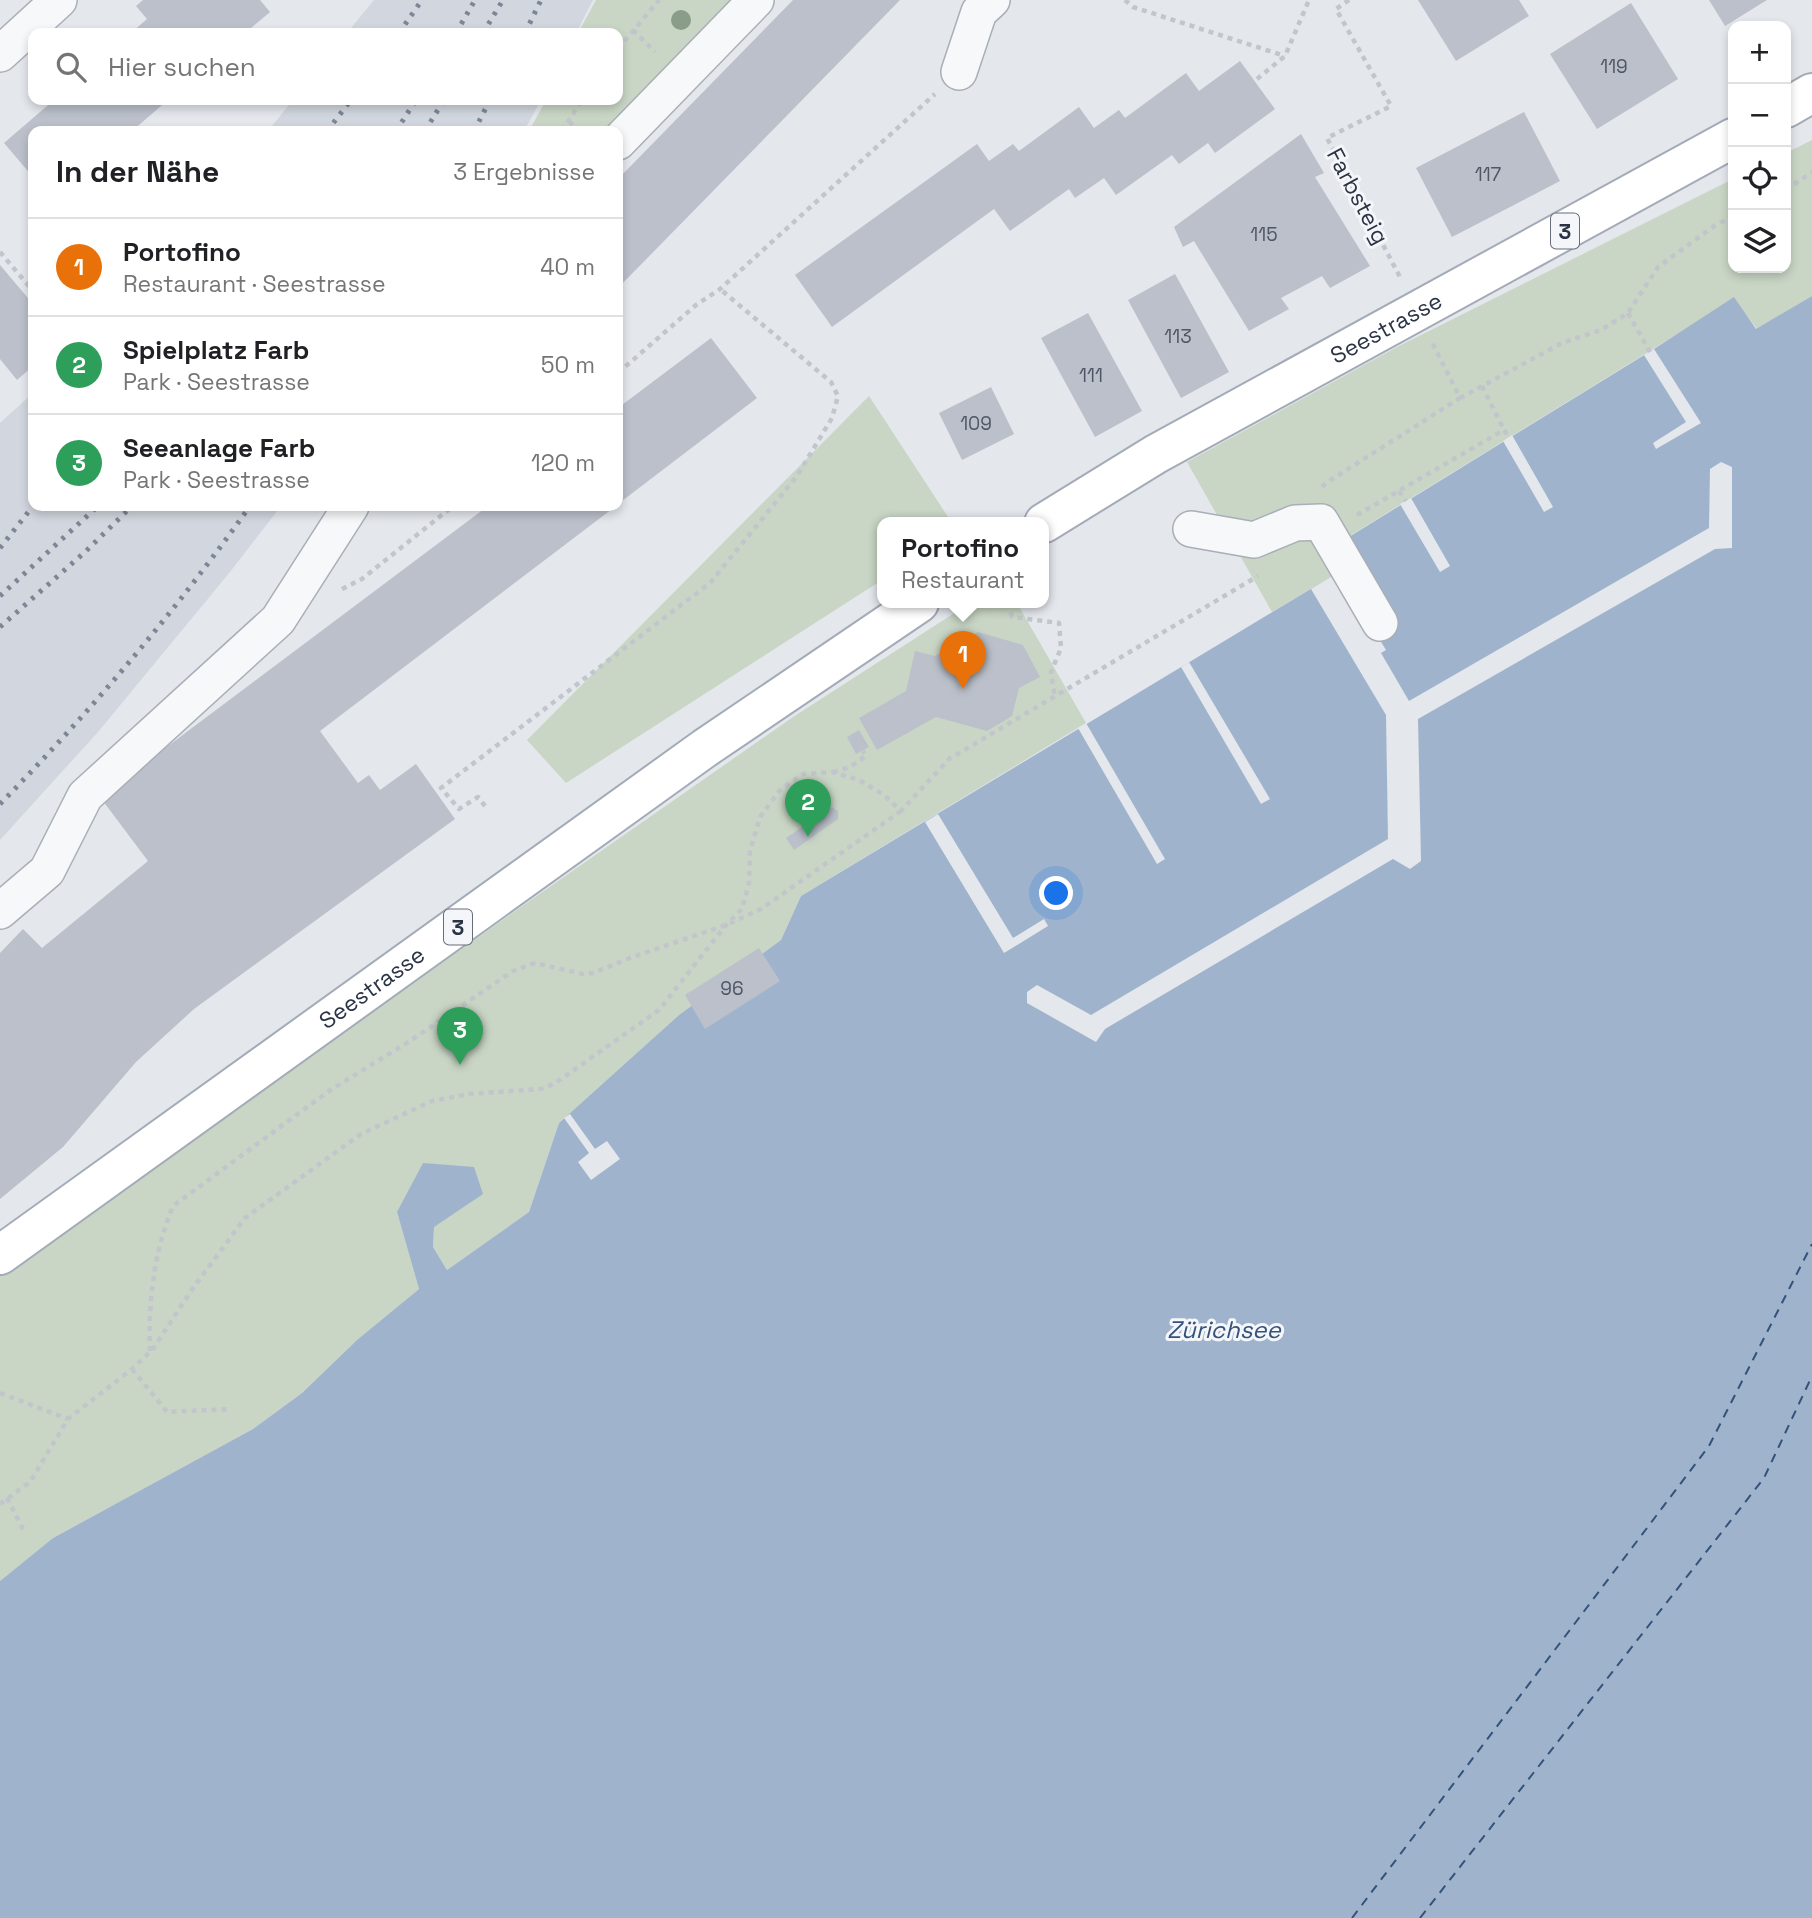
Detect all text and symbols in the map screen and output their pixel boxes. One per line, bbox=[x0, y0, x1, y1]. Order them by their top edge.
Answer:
map controls bbox=[1728, 21, 1791, 273]
button: + bbox=[1728, 21, 1791, 84]
search box bbox=[28, 28, 623, 105]
icon: search bbox=[52, 48, 90, 86]
text: Hier suchen bbox=[108, 50, 256, 84]
house number: 119 bbox=[1600, 54, 1628, 79]
button: − bbox=[1728, 84, 1791, 147]
street label: Farbsteig bbox=[1320, 143, 1396, 249]
button: locate bbox=[1728, 147, 1791, 210]
text: In der Nähe bbox=[56, 152, 219, 191]
text: 3 Ergebnisse bbox=[453, 157, 595, 187]
house number: 117 bbox=[1475, 162, 1502, 187]
button: layers bbox=[1728, 210, 1791, 273]
road number: 3 bbox=[1551, 214, 1579, 248]
house number: 115 bbox=[1250, 222, 1278, 247]
text: Portofino bbox=[123, 235, 241, 269]
text: 1 bbox=[74, 252, 84, 282]
text: 40 m bbox=[540, 252, 595, 282]
text: Restaurant · Seestrasse bbox=[123, 269, 386, 299]
street label: Seestrasse bbox=[1325, 285, 1447, 371]
house number: 113 bbox=[1164, 324, 1192, 349]
text: Spielplatz Farb bbox=[123, 333, 309, 367]
text: 2 bbox=[72, 350, 86, 380]
text: 50 m bbox=[541, 350, 595, 380]
house number: 111 bbox=[1079, 363, 1103, 388]
text: Park · Seestrasse bbox=[123, 367, 310, 397]
house number: 109 bbox=[960, 411, 992, 436]
text: Seeanlage Farb bbox=[123, 431, 315, 465]
text: 3 bbox=[72, 448, 86, 478]
text: 120 m bbox=[531, 448, 595, 478]
text: Park · Seestrasse bbox=[123, 465, 310, 495]
popup bbox=[877, 517, 1049, 608]
text: Portofino bbox=[901, 531, 1019, 565]
text: Restaurant bbox=[901, 565, 1025, 595]
pin: 1 bbox=[940, 631, 986, 689]
pin: 2 bbox=[785, 779, 831, 837]
your location bbox=[1039, 876, 1073, 910]
road number: 3 bbox=[444, 909, 472, 944]
street label: Seestrasse bbox=[313, 939, 431, 1036]
house number: 96 bbox=[720, 976, 744, 1001]
pin: 3 bbox=[437, 1007, 483, 1065]
water label: Zürichsee bbox=[1167, 1314, 1282, 1345]

